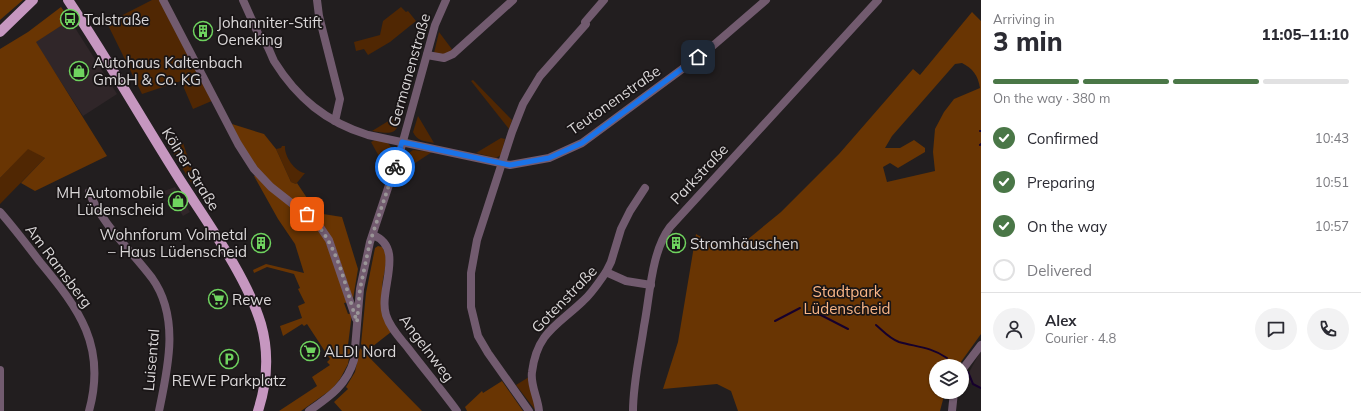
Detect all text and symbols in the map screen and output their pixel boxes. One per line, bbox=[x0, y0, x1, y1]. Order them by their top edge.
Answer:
bus stop icon: Talstraße bbox=[59, 8, 81, 30]
place label: Talstraße bbox=[84, 10, 149, 29]
street label: Germanenstraße bbox=[384, 11, 434, 129]
text: Arriving in bbox=[993, 11, 1055, 27]
place label: Johanniter-Stift Oeneking bbox=[217, 13, 322, 49]
building icon: Johanniter-Stift Oeneking bbox=[192, 20, 214, 42]
text: 3 min bbox=[993, 25, 1063, 58]
text: 11:05–11:10 bbox=[1262, 25, 1349, 44]
pin bbox=[681, 40, 715, 74]
icon: home bbox=[687, 46, 709, 68]
place label: Autohaus Kaltenbach GmbH & Co. KG bbox=[93, 53, 243, 89]
shop icon: Autohaus Kaltenbach GmbH & Co. KG bbox=[68, 60, 90, 82]
street label: Teutonenstraße bbox=[564, 61, 664, 139]
text: On the way · 380 m bbox=[993, 90, 1110, 106]
street label: Kölner Straße bbox=[158, 124, 224, 214]
icon: check bbox=[993, 127, 1015, 149]
text: Confirmed bbox=[1027, 129, 1098, 148]
text: 10:43 bbox=[1315, 130, 1349, 146]
street label: Parkstraße bbox=[666, 140, 732, 208]
courier bbox=[375, 147, 415, 187]
icon: bike bbox=[384, 156, 406, 178]
icon: check bbox=[993, 171, 1015, 193]
text: Preparing bbox=[1027, 173, 1095, 192]
text: 10:51 bbox=[1315, 174, 1349, 190]
place label: MH Automobile Lüdenscheid bbox=[56, 183, 164, 219]
shop icon: MH Automobile Lüdenscheid bbox=[167, 190, 189, 212]
pin bbox=[290, 197, 324, 231]
icon: bag bbox=[296, 203, 318, 225]
icon: check bbox=[993, 215, 1015, 237]
text: On the way bbox=[1027, 217, 1107, 236]
text: 10:57 bbox=[1315, 218, 1349, 234]
street label: Am Ramsberg bbox=[21, 220, 97, 312]
place label: Wohnforum Volmetal – Haus Lüdenscheid bbox=[100, 225, 247, 261]
building icon: Wohnforum Volmetal – Haus Lüdenscheid bbox=[250, 232, 272, 254]
building icon: Stromhäuschen bbox=[665, 232, 687, 254]
place label: Stromhäuschen bbox=[690, 234, 799, 253]
street label: Gotenstraße bbox=[527, 261, 601, 337]
text: Delivered bbox=[1027, 261, 1092, 280]
park label: Stadtpark Lüdenscheid bbox=[803, 282, 891, 318]
supermarket icon: Rewe bbox=[207, 288, 229, 310]
place label: Rewe bbox=[232, 290, 271, 309]
button: person bbox=[993, 308, 1035, 350]
button: chat bbox=[1255, 308, 1297, 350]
button: phone bbox=[1307, 308, 1349, 350]
street label: Angelnweg bbox=[396, 311, 458, 385]
text: Alex bbox=[1045, 311, 1077, 330]
street label: Luisental bbox=[139, 328, 163, 392]
text: Courier · 4.8 bbox=[1045, 330, 1116, 346]
supermarket icon: ALDI Nord bbox=[299, 340, 321, 362]
place label: ALDI Nord bbox=[324, 342, 396, 361]
parking icon: REWE Parkplatz bbox=[218, 348, 240, 370]
map controls bbox=[929, 359, 969, 399]
button: layers bbox=[929, 359, 969, 399]
place label: REWE Parkplatz bbox=[172, 371, 287, 390]

